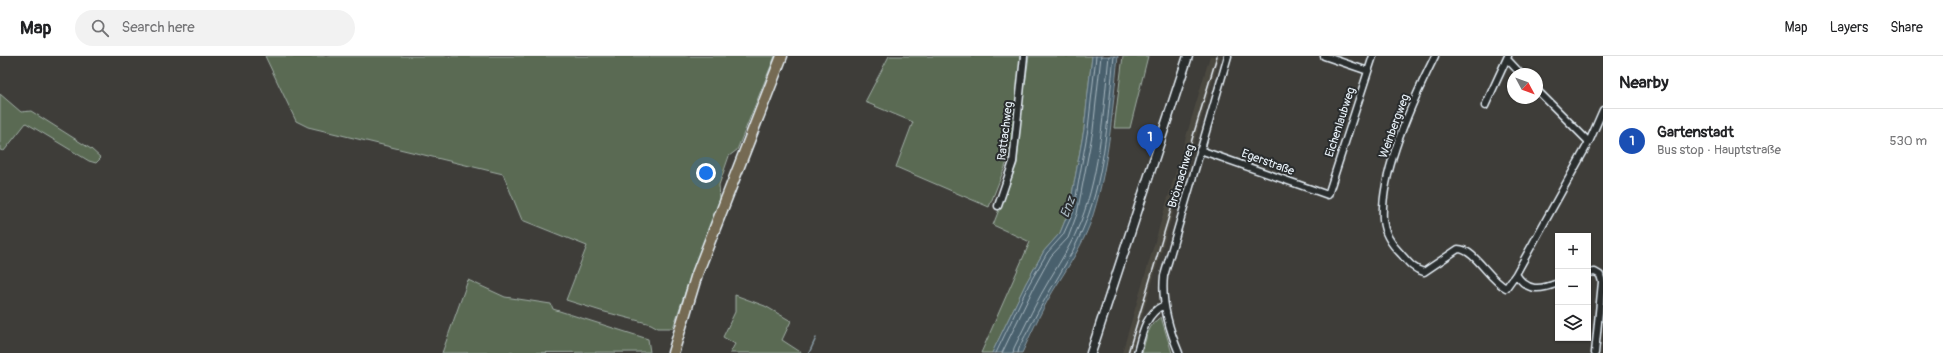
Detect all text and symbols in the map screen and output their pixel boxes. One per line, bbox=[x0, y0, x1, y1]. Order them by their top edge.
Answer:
search box bbox=[75, 10, 355, 46]
text: Map bbox=[20, 16, 51, 40]
icon: search bbox=[89, 17, 111, 39]
text: Search here bbox=[121, 18, 195, 37]
text: Map bbox=[1785, 19, 1808, 36]
text: Layers bbox=[1830, 19, 1868, 36]
text: Share bbox=[1890, 19, 1923, 36]
north arrow bbox=[1507, 68, 1543, 104]
text: Nearby bbox=[1619, 72, 1668, 93]
street label: Eichenlaubweg bbox=[1322, 85, 1359, 159]
street label: Weinbergweg bbox=[1376, 92, 1413, 160]
street label: Rattachweg bbox=[994, 101, 1017, 161]
text: Gartenstadt bbox=[1657, 123, 1734, 142]
pin: 1 bbox=[1137, 124, 1163, 157]
text: 1 bbox=[1629, 133, 1635, 149]
text: 530 m bbox=[1889, 133, 1927, 149]
text: Bus stop · Hauptstraße bbox=[1657, 142, 1781, 158]
street label: Brömachweg bbox=[1165, 143, 1198, 210]
street label: Egerstraße bbox=[1239, 146, 1296, 179]
your location bbox=[696, 163, 716, 183]
water label: Enz bbox=[1057, 193, 1080, 220]
map controls bbox=[1555, 233, 1591, 341]
button: + bbox=[1555, 233, 1591, 269]
button: − bbox=[1555, 269, 1591, 305]
button: layers bbox=[1555, 305, 1591, 341]

